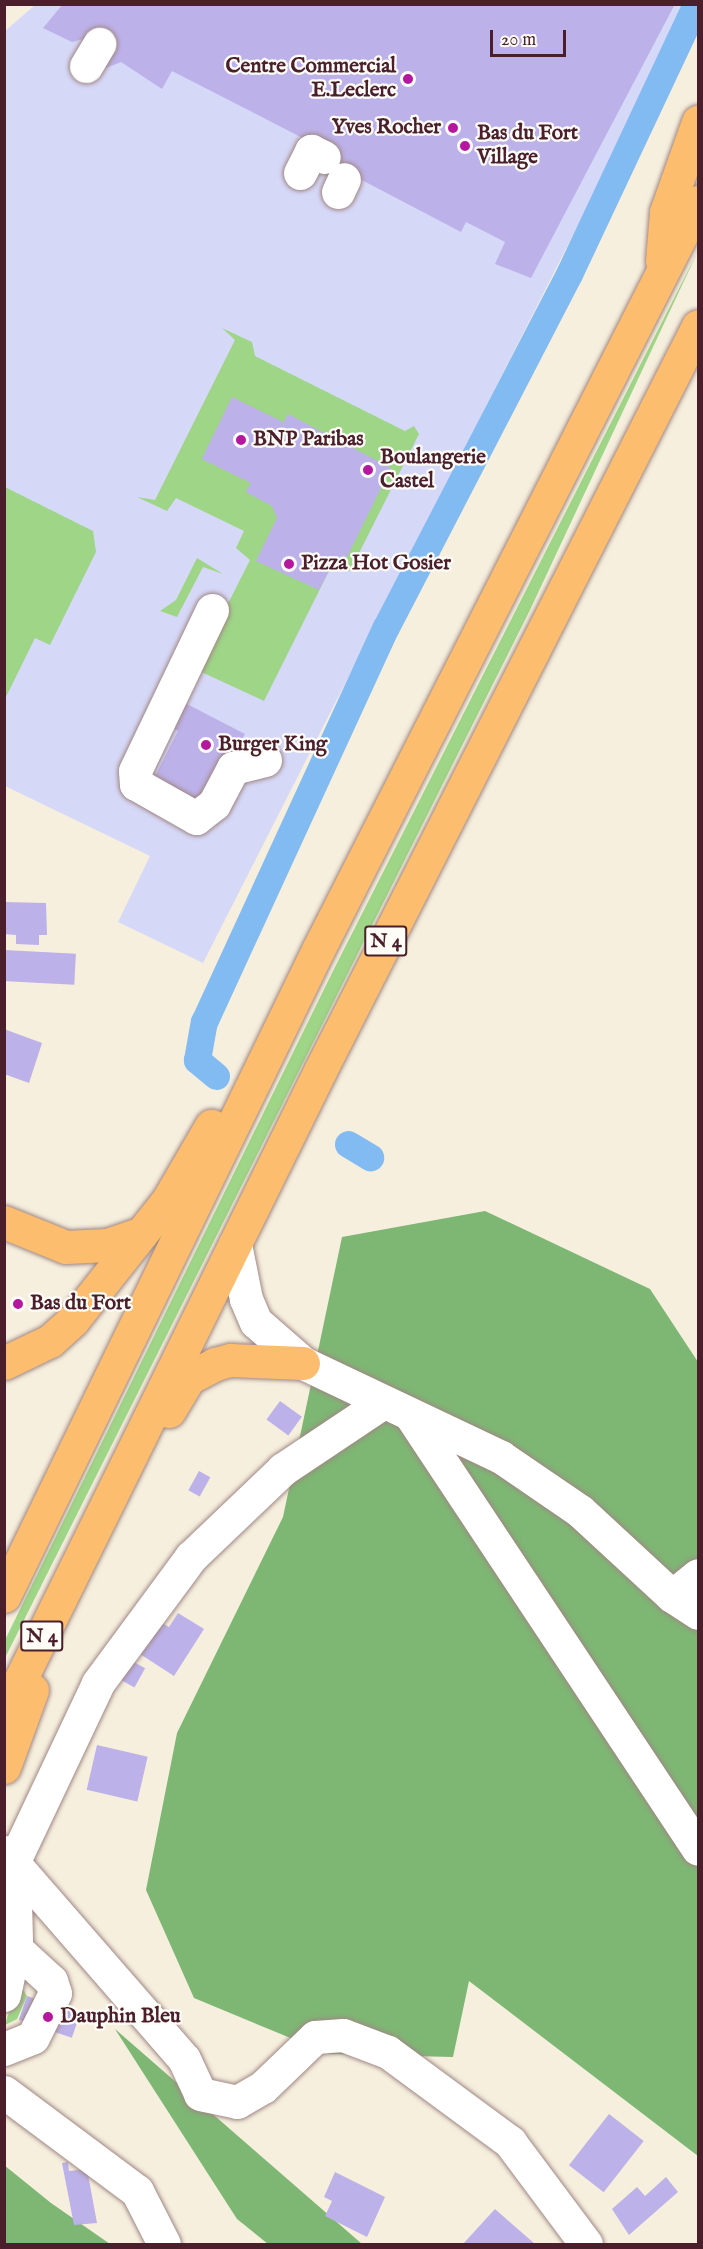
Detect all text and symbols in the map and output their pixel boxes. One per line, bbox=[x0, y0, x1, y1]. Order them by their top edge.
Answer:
scale bar bbox=[493, 18, 570, 56]
text: 20 m bbox=[501, 29, 536, 52]
place label: Centre Commercial E.Leclerc bbox=[226, 54, 396, 104]
marker: Centre Commercial E.Leclerc bbox=[401, 72, 415, 86]
place label: Yves Rocher bbox=[332, 115, 441, 141]
marker: Yves Rocher bbox=[446, 121, 460, 135]
place label: Bas du Fort Village bbox=[477, 121, 578, 171]
marker: Bas du Fort Village bbox=[458, 139, 472, 153]
place label: BNP Paribas bbox=[253, 427, 364, 453]
marker: BNP Paribas bbox=[234, 433, 248, 447]
place label: Boulangerie Castel bbox=[380, 445, 486, 495]
marker: Boulangerie Castel bbox=[361, 463, 375, 477]
place label: Pizza Hot Gosier bbox=[301, 551, 451, 577]
marker: Pizza Hot Gosier bbox=[282, 557, 296, 571]
place label: Burger King bbox=[218, 732, 327, 758]
marker: Burger King bbox=[199, 738, 213, 752]
road number: N 4 bbox=[364, 924, 408, 958]
place label: Bas du Fort bbox=[30, 1291, 131, 1317]
marker: Bas du Fort bbox=[11, 1297, 25, 1311]
road number: N 4 bbox=[20, 1619, 64, 1653]
place label: Dauphin Bleu bbox=[60, 2004, 181, 2030]
marker: Dauphin Bleu bbox=[41, 2010, 55, 2024]

